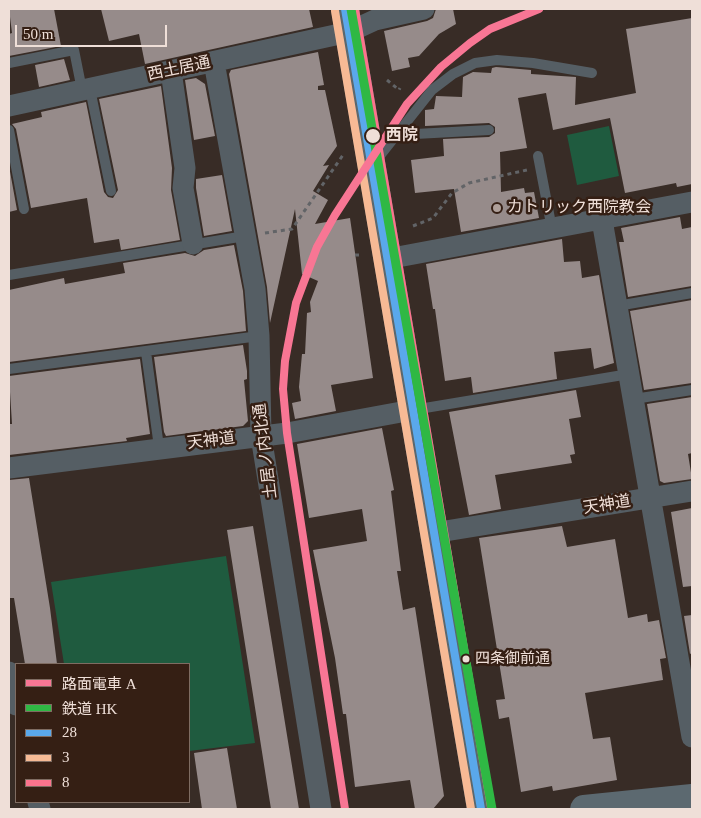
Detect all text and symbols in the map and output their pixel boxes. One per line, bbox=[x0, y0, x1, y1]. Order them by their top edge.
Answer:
scale bar bbox=[18, 15, 170, 47]
text: 50 m bbox=[23, 26, 53, 42]
street label: 西土居通 bbox=[146, 53, 212, 85]
place label: 西院 bbox=[386, 126, 418, 146]
marker: 西院 bbox=[364, 127, 382, 145]
place label: カトリック西院教会 bbox=[507, 198, 651, 218]
marker: カトリック西院教会 bbox=[491, 202, 503, 214]
street label: 土居ノ内北通 bbox=[251, 402, 281, 500]
street label: 天神道 bbox=[186, 429, 236, 453]
street label: 天神道 bbox=[582, 492, 632, 518]
place label: 四条御前通 bbox=[475, 650, 550, 668]
marker: 四条御前通 bbox=[461, 654, 471, 664]
legend bbox=[15, 663, 190, 803]
text: 路面電車 A bbox=[62, 676, 137, 692]
text: 鉄道 HK bbox=[62, 701, 117, 717]
text: 28 bbox=[62, 724, 77, 740]
text: 3 bbox=[62, 749, 70, 765]
text: 8 bbox=[62, 774, 70, 790]

